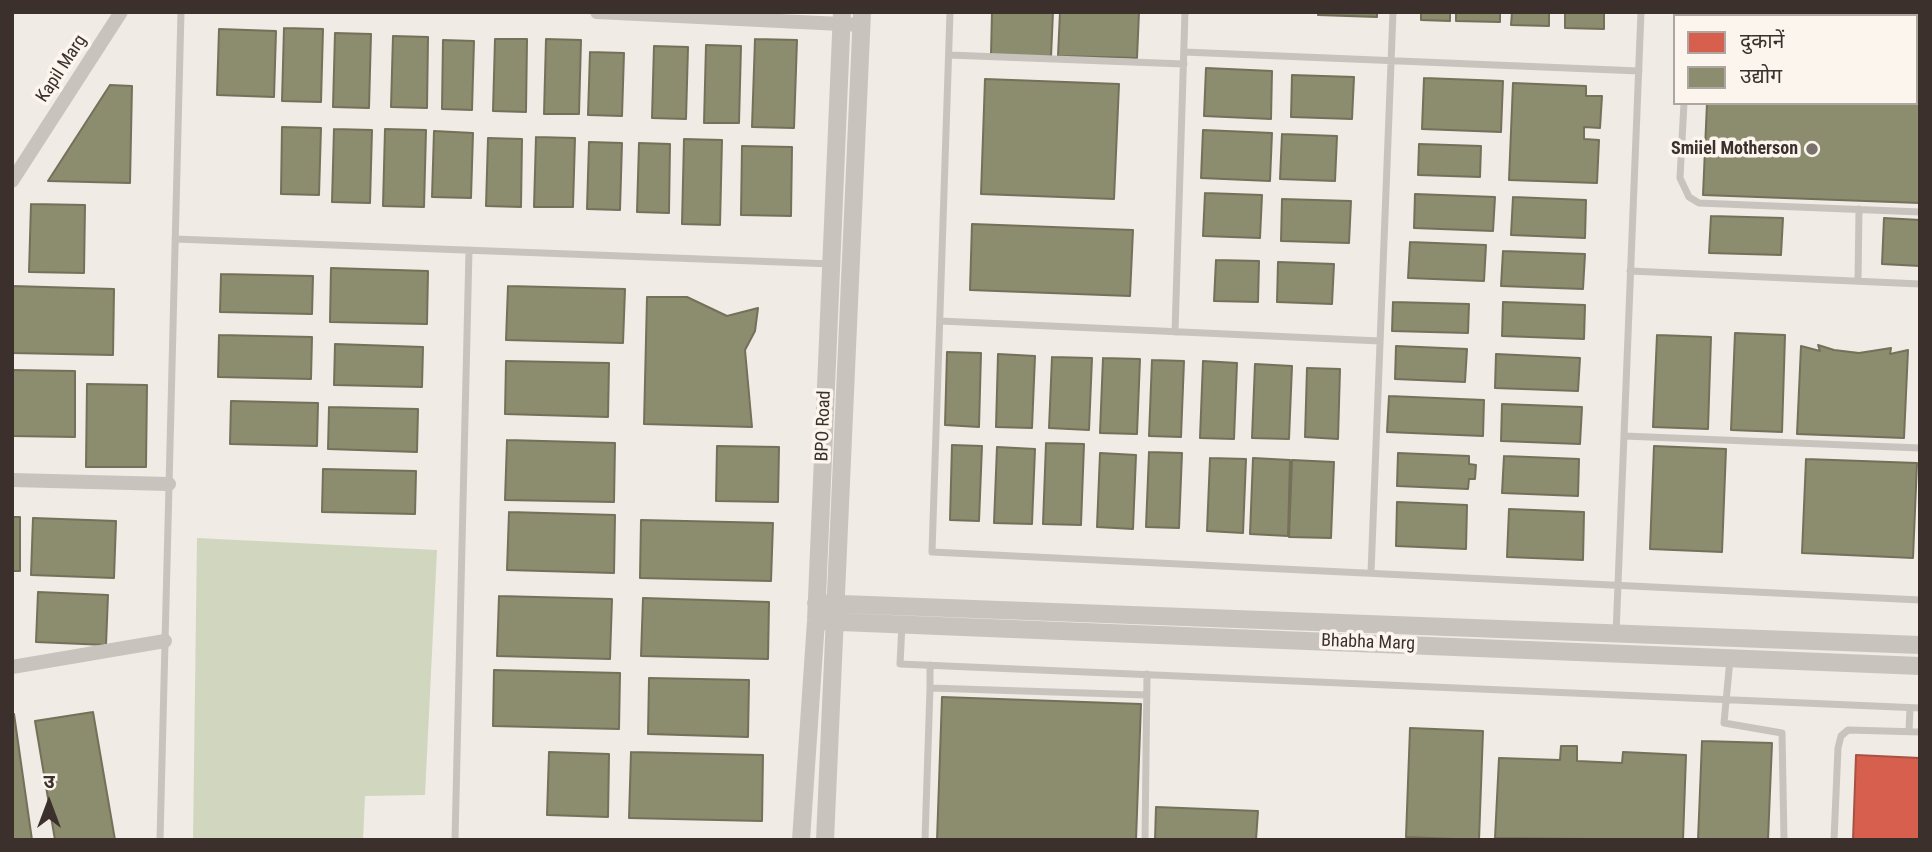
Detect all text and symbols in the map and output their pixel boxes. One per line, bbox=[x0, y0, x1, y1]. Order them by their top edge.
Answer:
legend bbox=[1673, 14, 1918, 105]
text: दुकानें bbox=[1740, 29, 1784, 53]
street label: Kapil Marg bbox=[32, 31, 92, 107]
text: उद्योग bbox=[1740, 64, 1782, 88]
place label: Smiiel Motherson bbox=[1671, 138, 1798, 160]
marker: Smiiel Motherson bbox=[1804, 141, 1820, 157]
street label: BPO Road bbox=[812, 390, 836, 462]
street label: Bhabha Marg bbox=[1321, 631, 1415, 655]
north arrow bbox=[14, 768, 84, 838]
text: उ bbox=[43, 770, 55, 793]

